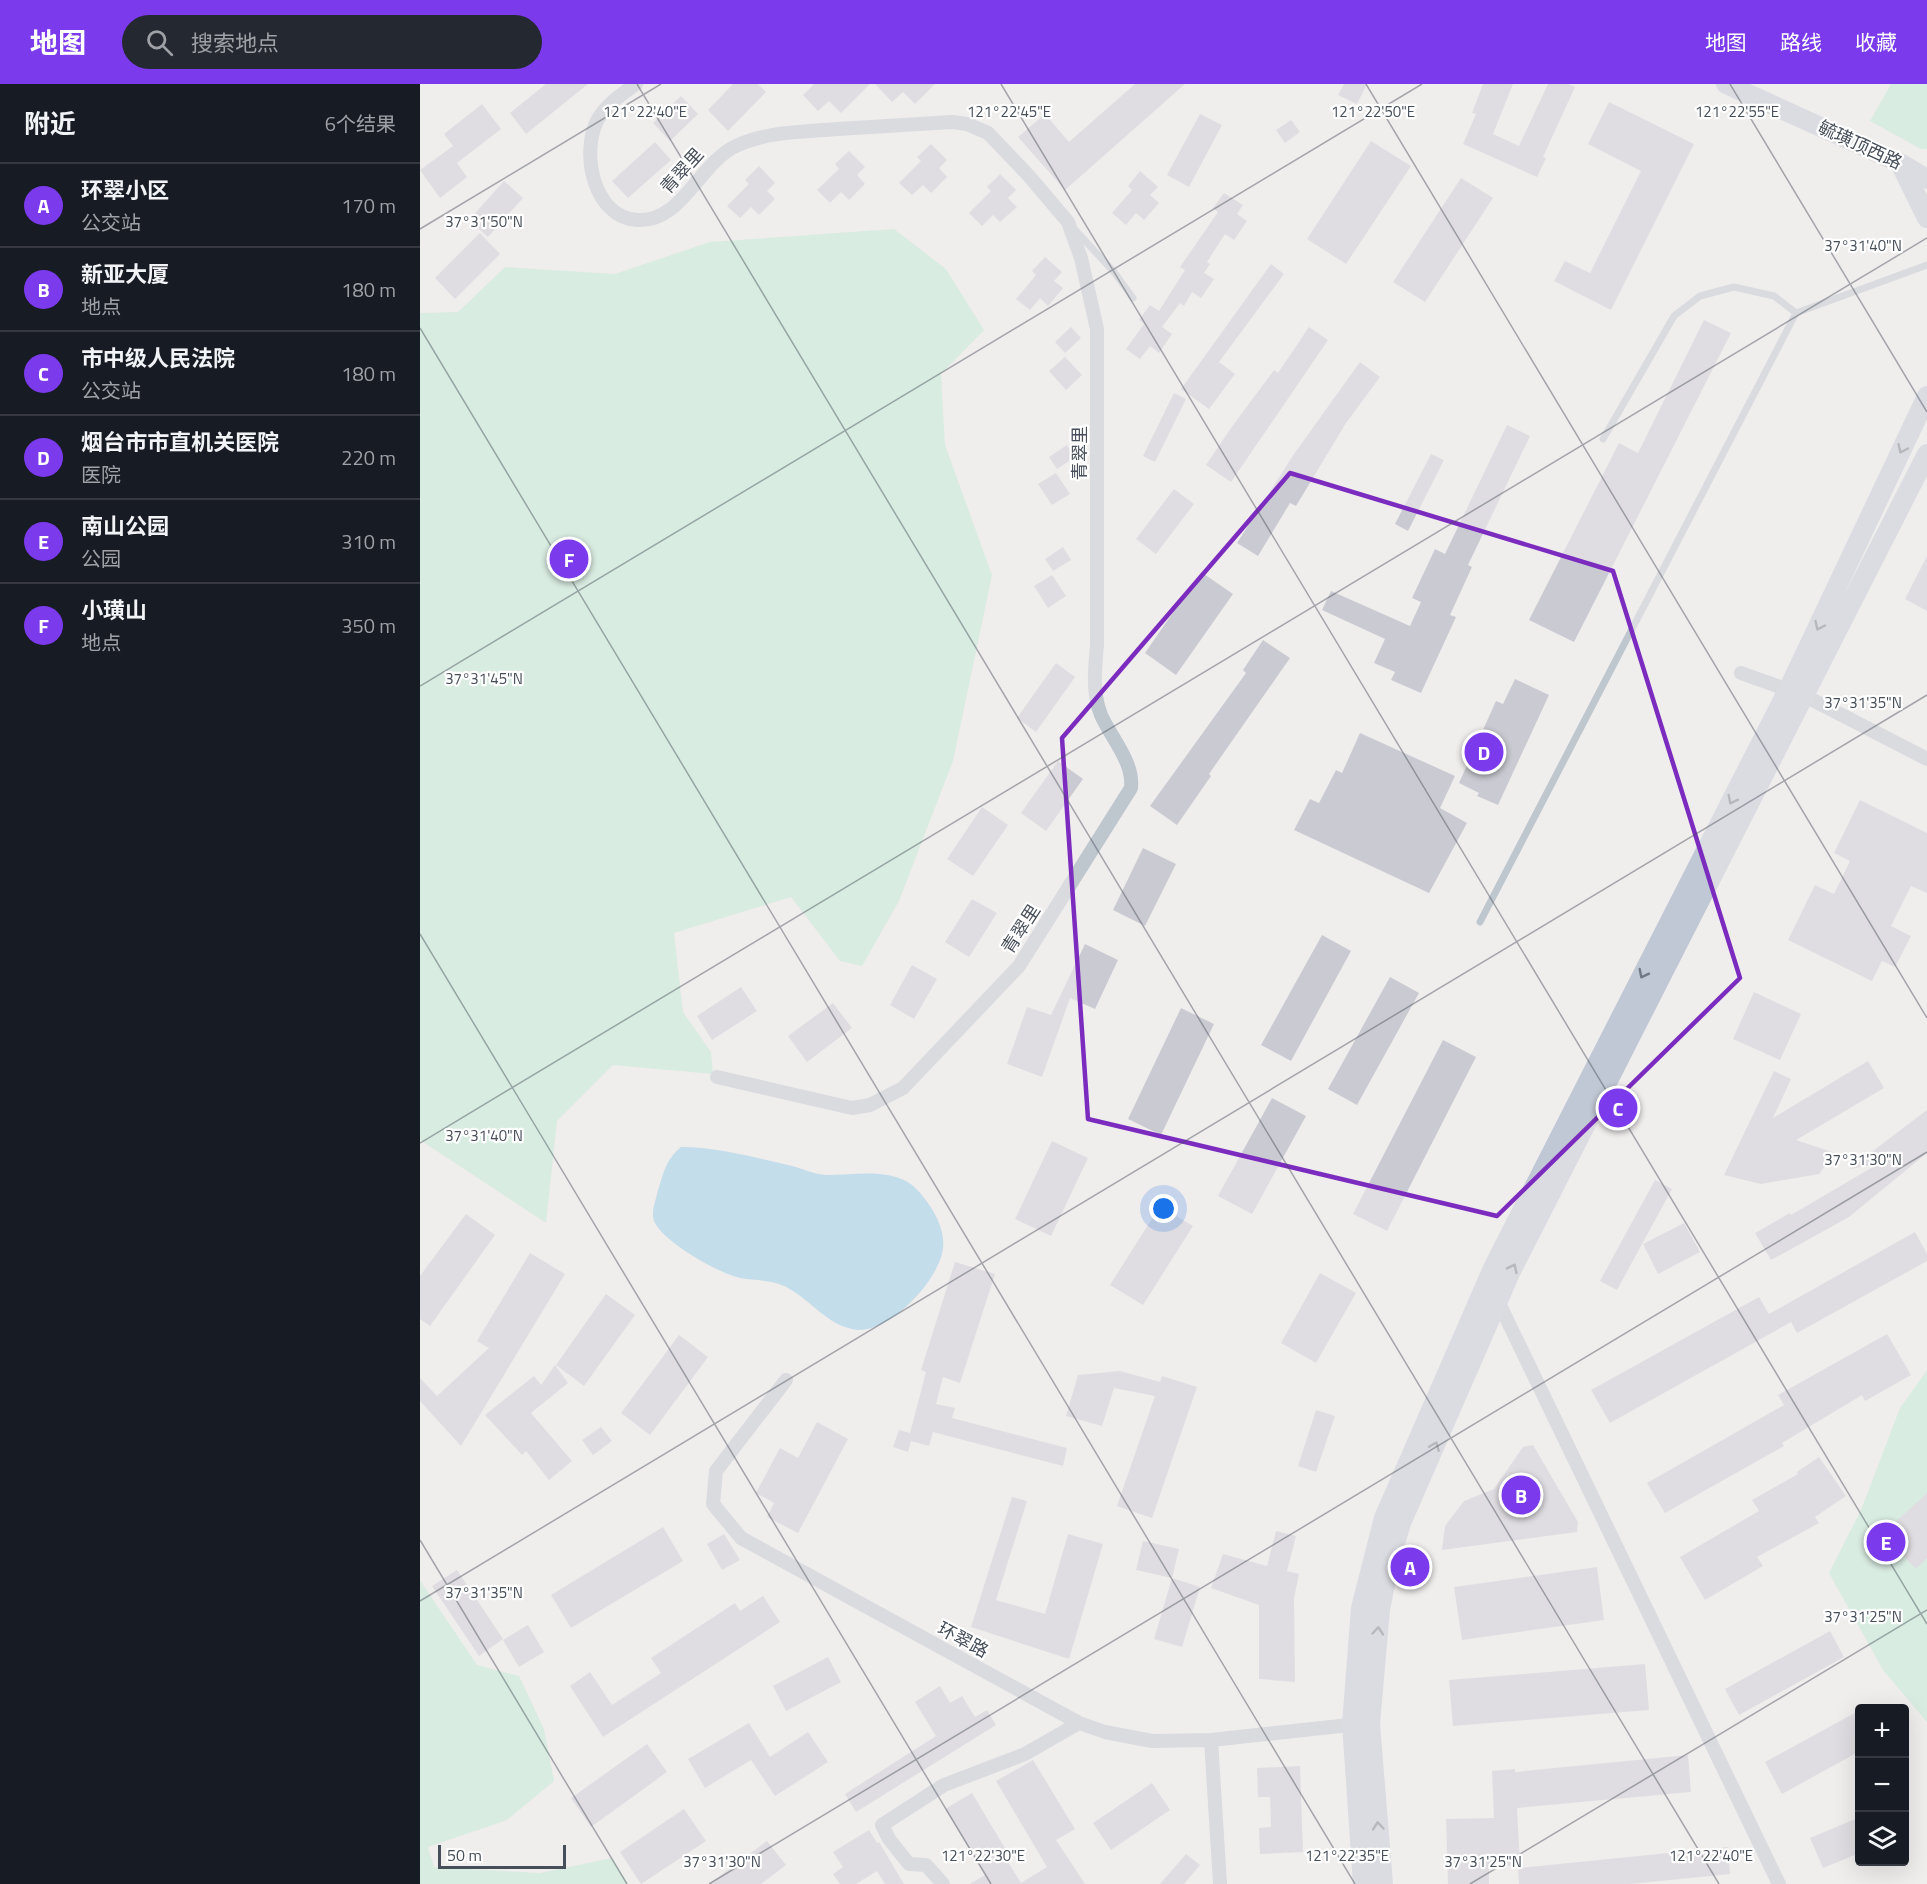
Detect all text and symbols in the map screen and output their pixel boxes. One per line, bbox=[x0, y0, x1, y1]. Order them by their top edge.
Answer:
search box bbox=[122, 15, 542, 69]
text: 地图 bbox=[30, 21, 86, 64]
icon: search bbox=[143, 26, 176, 59]
text: 搜索地点 bbox=[191, 26, 279, 60]
text: 地图 bbox=[1705, 26, 1747, 58]
text: 路线 bbox=[1780, 26, 1822, 58]
text: 收藏 bbox=[1855, 26, 1897, 58]
text: 121°22'40"E bbox=[603, 100, 687, 123]
text: 121°22'45"E bbox=[967, 100, 1051, 123]
text: 121°22'50"E bbox=[1331, 100, 1415, 123]
text: 121°22'55"E bbox=[1695, 100, 1779, 123]
text: 附近 bbox=[24, 104, 76, 143]
text: 6个结果 bbox=[325, 108, 396, 139]
street label: 毓璜顶西路 bbox=[1814, 113, 1907, 176]
street label: 青翠里 bbox=[654, 142, 710, 200]
text: 环翠小区 bbox=[81, 173, 169, 207]
text: A bbox=[37, 190, 50, 221]
text: 170 m bbox=[341, 190, 396, 221]
text: 公交站 bbox=[81, 207, 141, 238]
text: 37°31'50"N bbox=[445, 210, 523, 233]
text: 37°31'40"N bbox=[1824, 234, 1902, 257]
text: 新亚大厦 bbox=[81, 257, 169, 291]
text: B bbox=[37, 274, 50, 305]
text: 180 m bbox=[341, 274, 396, 305]
text: 地点 bbox=[81, 291, 121, 322]
text: 市中级人民法院 bbox=[81, 341, 235, 375]
text: C bbox=[38, 358, 49, 389]
text: 180 m bbox=[341, 358, 396, 389]
text: 公交站 bbox=[81, 375, 141, 406]
text: 烟台市市直机关医院 bbox=[81, 425, 279, 459]
street label: 青翠里 bbox=[1066, 426, 1093, 480]
text: D bbox=[37, 442, 50, 473]
text: 220 m bbox=[341, 442, 396, 473]
one-way arrow bbox=[1898, 443, 1910, 454]
text: 医院 bbox=[81, 459, 121, 490]
text: 南山公园 bbox=[81, 509, 169, 543]
text: E bbox=[38, 526, 49, 557]
text: 310 m bbox=[341, 526, 396, 557]
pin: F bbox=[550, 536, 588, 582]
text: 公园 bbox=[81, 543, 121, 574]
text: 小璜山 bbox=[81, 593, 147, 627]
text: F bbox=[38, 610, 49, 641]
text: 350 m bbox=[341, 610, 396, 641]
one-way arrow bbox=[1814, 619, 1826, 630]
text: 地点 bbox=[81, 627, 121, 658]
text: 37°31'45"N bbox=[445, 667, 523, 690]
text: 37°31'35"N bbox=[1824, 691, 1902, 714]
pin: D bbox=[1464, 730, 1504, 774]
one-way arrow bbox=[1728, 794, 1739, 804]
street label: 青翠里 bbox=[995, 899, 1047, 959]
one-way arrow bbox=[1639, 967, 1650, 978]
pin: C bbox=[1598, 1086, 1638, 1130]
text: 37°31'40"N bbox=[445, 1124, 523, 1147]
text: 37°31'30"N bbox=[1824, 1148, 1902, 1171]
your location bbox=[1149, 1194, 1178, 1223]
one-way arrow bbox=[1506, 1263, 1517, 1274]
one-way arrow bbox=[1428, 1442, 1440, 1453]
pin: B bbox=[1502, 1472, 1540, 1518]
pin: E bbox=[1866, 1520, 1906, 1564]
pin: A bbox=[1390, 1544, 1430, 1590]
text: 37°31'35"N bbox=[445, 1581, 523, 1604]
text: 37°31'25"N bbox=[1824, 1605, 1902, 1628]
street label: 环翠路 bbox=[933, 1615, 993, 1664]
one-way arrow bbox=[1371, 1627, 1384, 1636]
map controls bbox=[1855, 1704, 1909, 1866]
button: + bbox=[1855, 1704, 1909, 1758]
button: − bbox=[1855, 1758, 1909, 1812]
button: layers bbox=[1855, 1812, 1909, 1866]
one-way arrow bbox=[1372, 1821, 1385, 1830]
scale bar bbox=[438, 1842, 566, 1870]
text: 50 m bbox=[447, 1843, 482, 1867]
text: 121°22'30"E bbox=[941, 1844, 1025, 1867]
text: 121°22'35"E bbox=[1305, 1844, 1389, 1867]
text: 121°22'40"E bbox=[1669, 1844, 1753, 1867]
text: 37°31'30"N bbox=[683, 1850, 761, 1873]
text: 37°31'25"N bbox=[1444, 1850, 1522, 1873]

